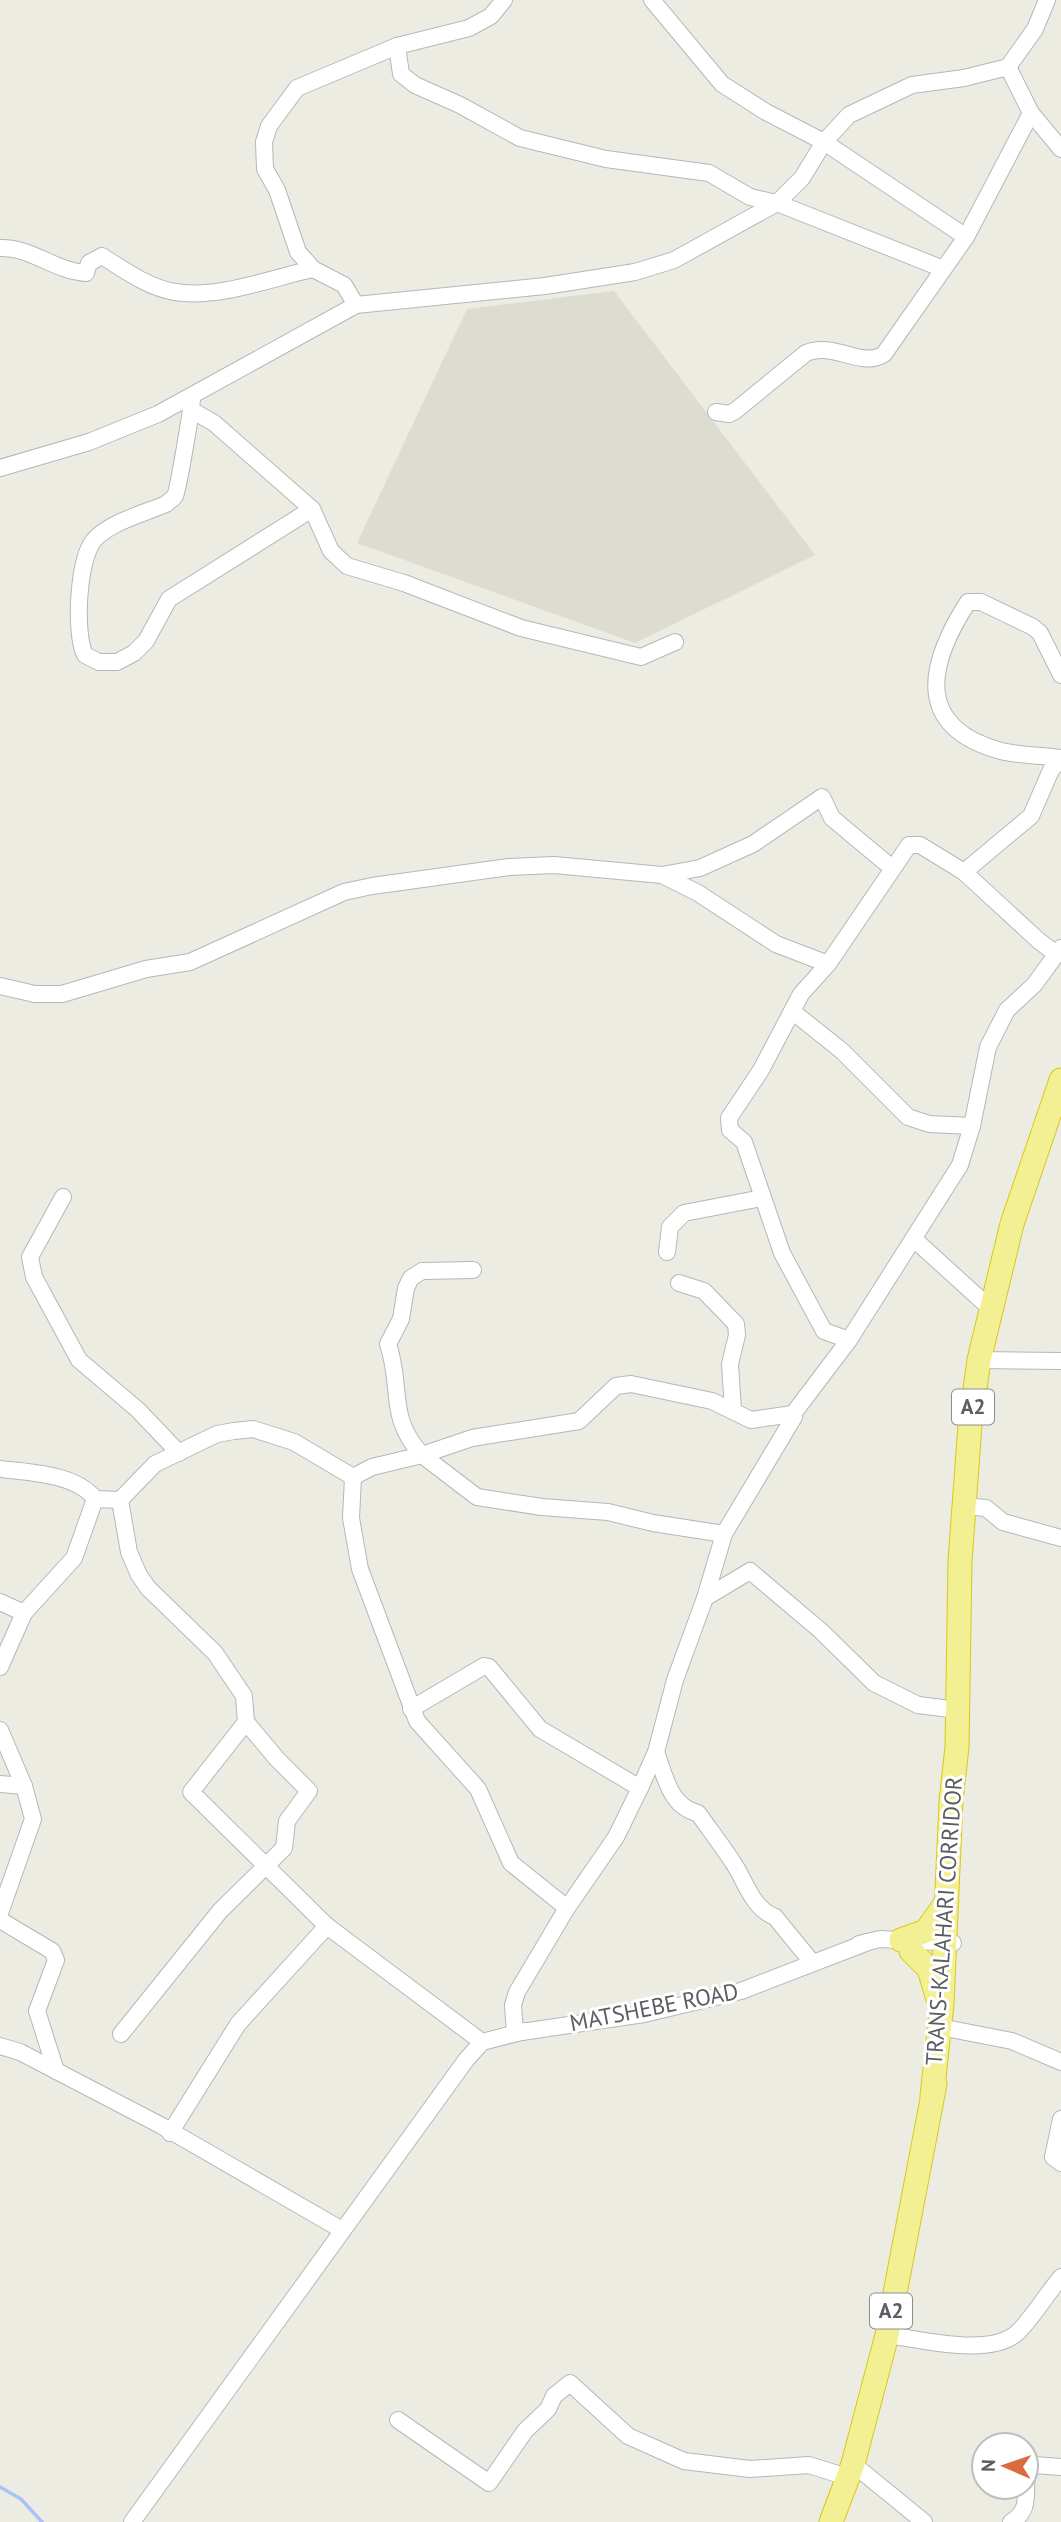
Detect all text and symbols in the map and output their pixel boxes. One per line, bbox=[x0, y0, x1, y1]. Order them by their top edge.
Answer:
road number: A2 bbox=[952, 1390, 994, 1424]
street label: TRANS-KALAHARI CORRIDOR bbox=[919, 1775, 968, 2067]
street label: MATSHEBE ROAD bbox=[567, 1976, 741, 2037]
road number: A2 bbox=[870, 2294, 912, 2328]
north arrow bbox=[970, 2431, 1040, 2501]
text: N bbox=[976, 2459, 1000, 2472]

